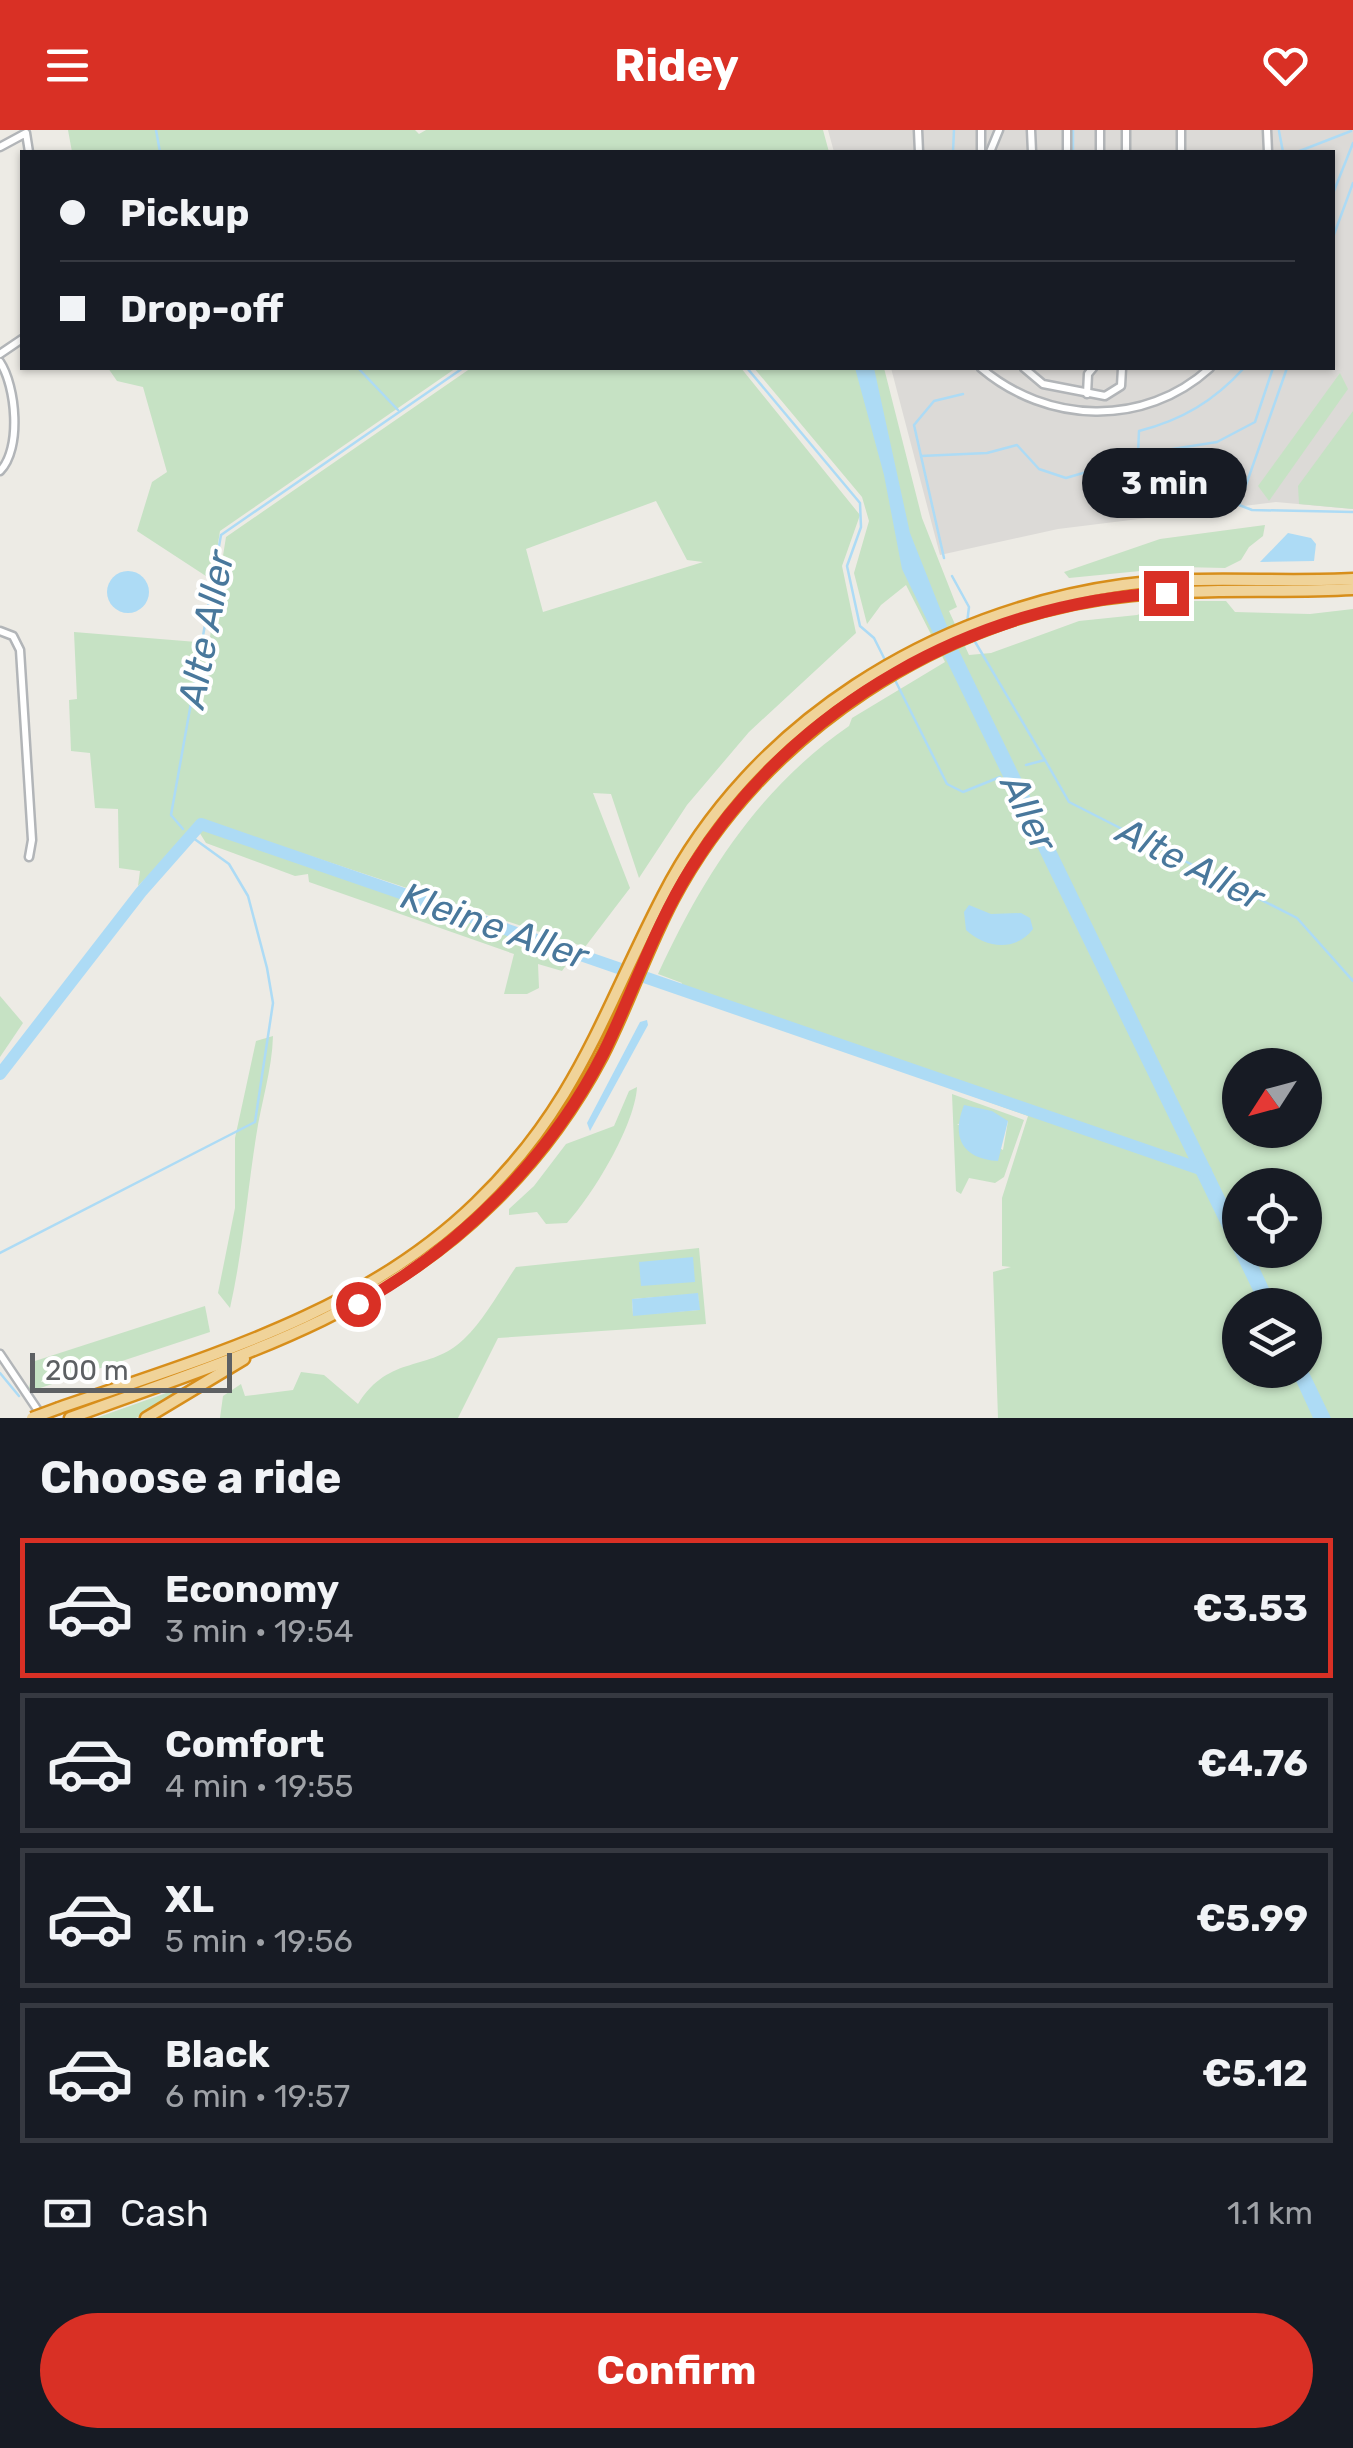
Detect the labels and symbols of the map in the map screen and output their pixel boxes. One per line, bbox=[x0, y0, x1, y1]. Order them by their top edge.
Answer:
callout: 3 min bbox=[1084, 448, 1248, 518]
water label: Alte Aller bbox=[168, 545, 244, 713]
route end bbox=[1144, 571, 1189, 616]
water label: Aller bbox=[990, 765, 1068, 860]
water label: Alte Aller bbox=[1108, 807, 1274, 921]
water label: Kleine Aller bbox=[395, 873, 596, 980]
north arrow bbox=[1222, 1048, 1322, 1148]
route start bbox=[336, 1282, 381, 1327]
scale bar bbox=[30, 1348, 232, 1392]

